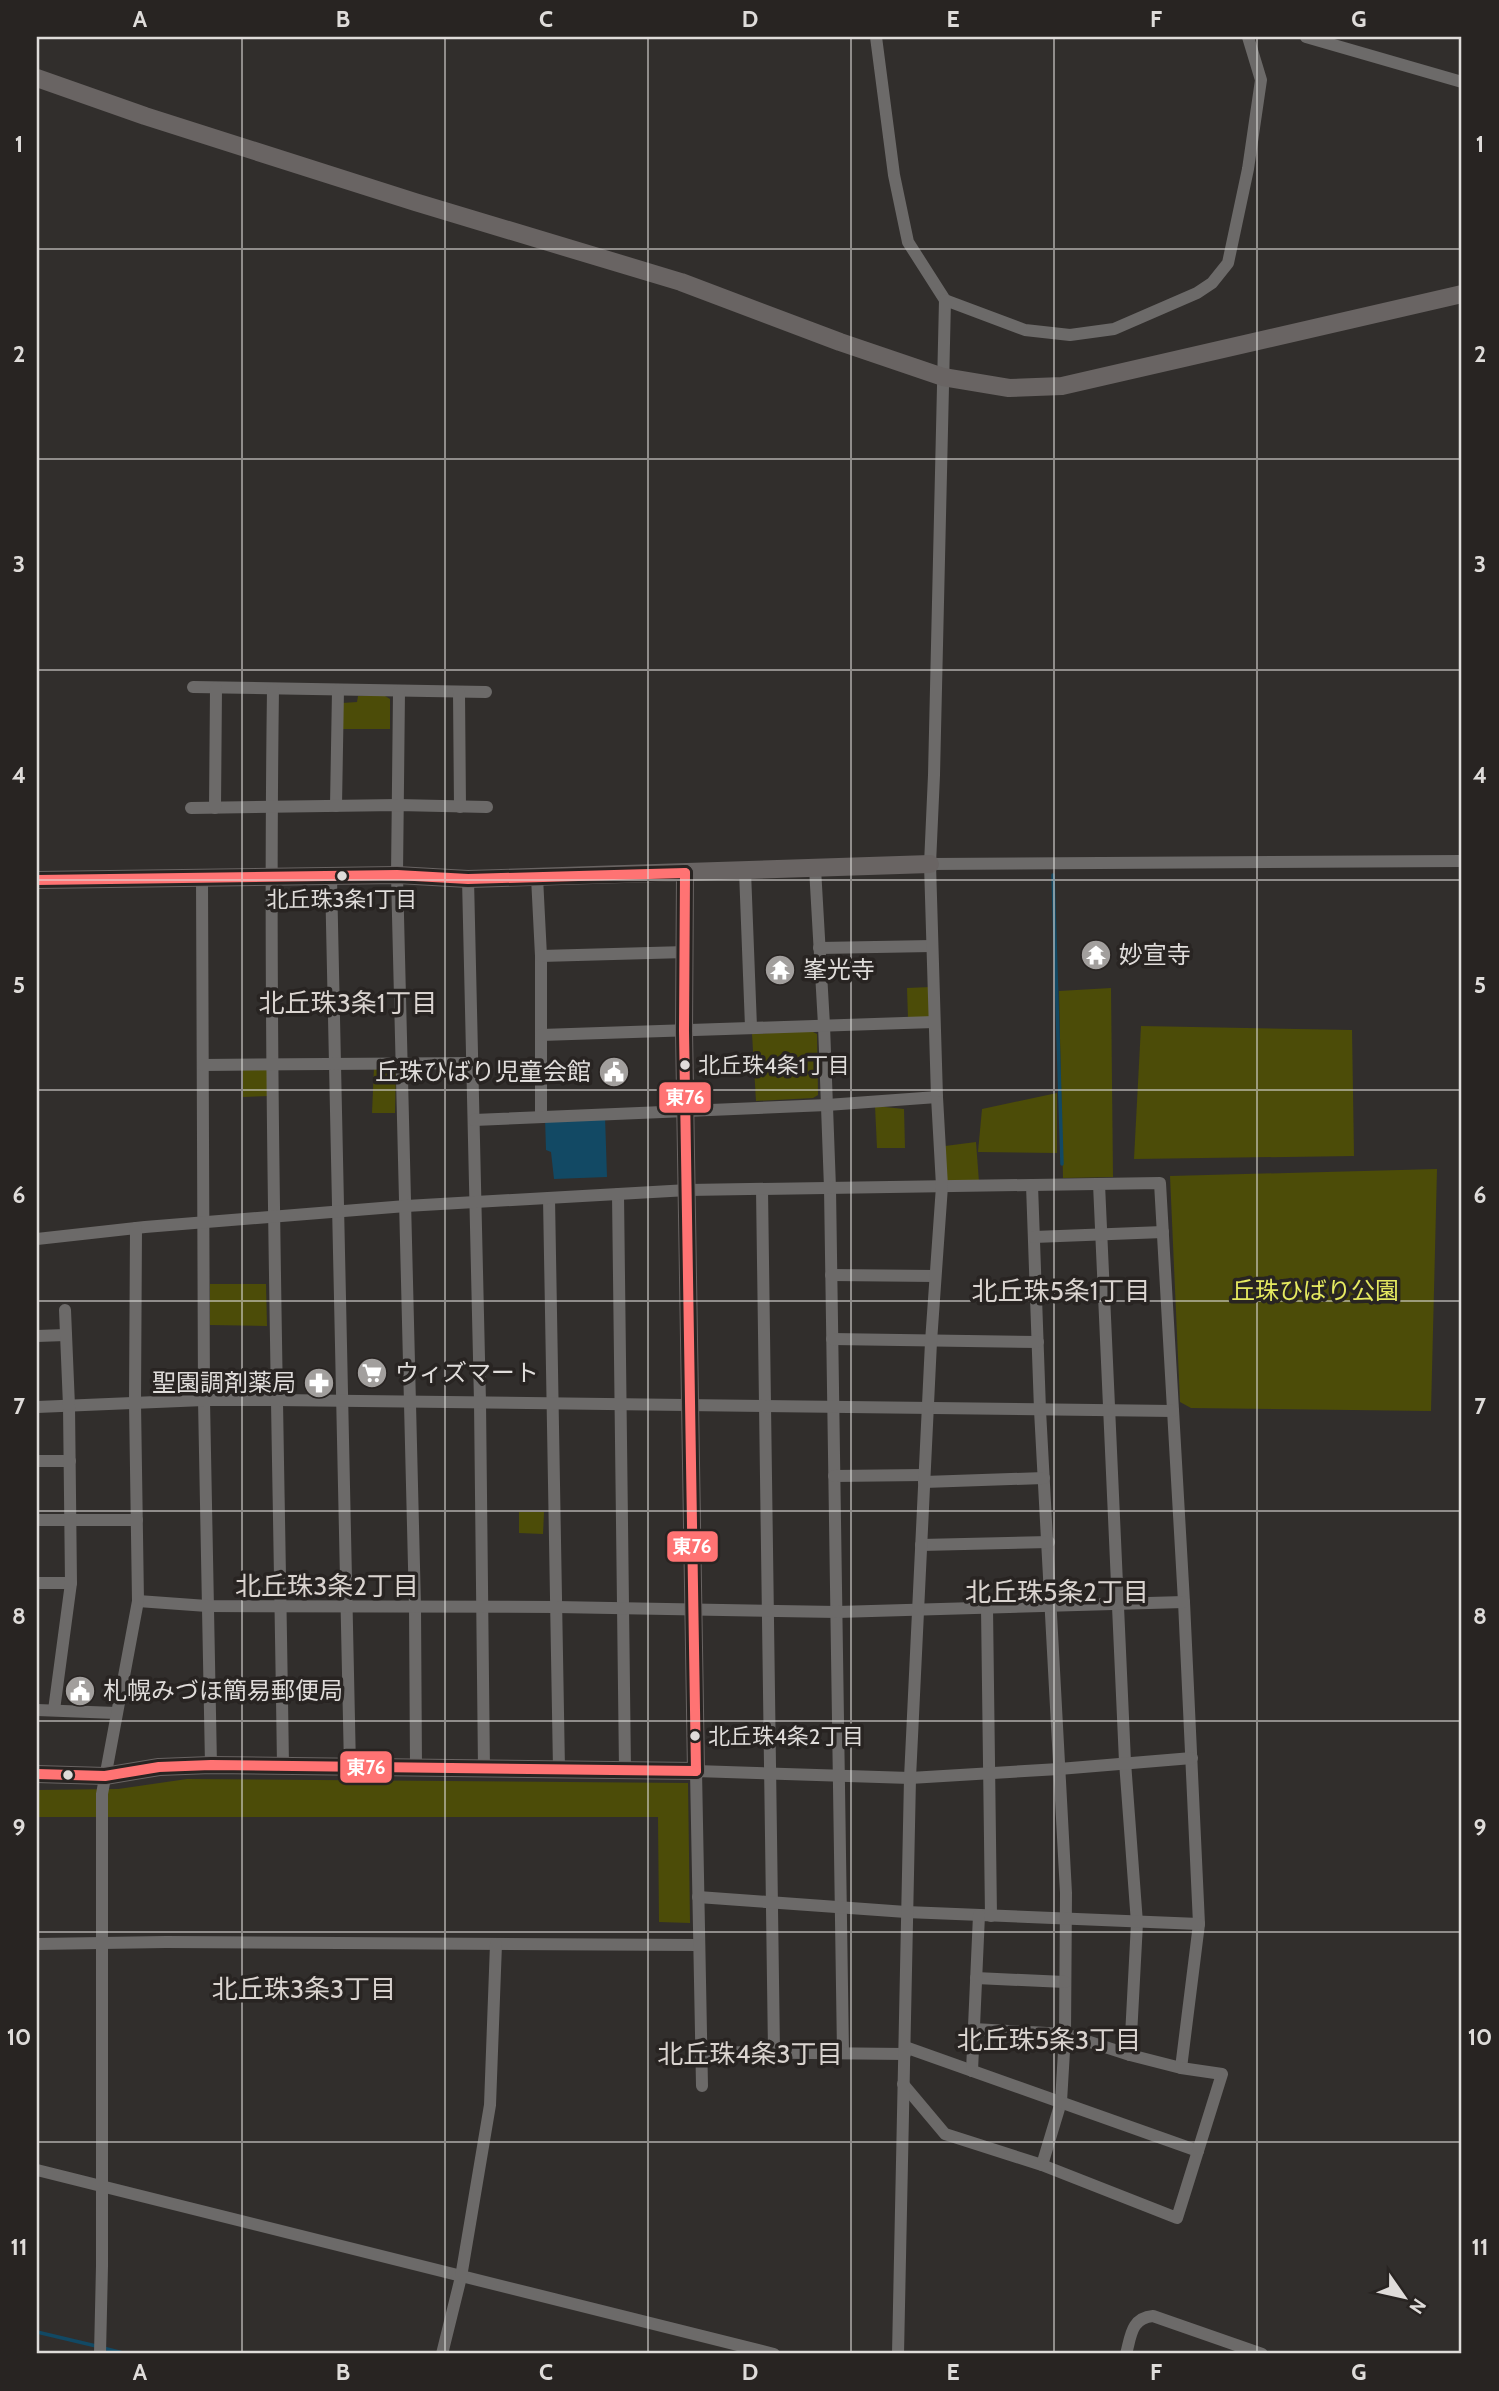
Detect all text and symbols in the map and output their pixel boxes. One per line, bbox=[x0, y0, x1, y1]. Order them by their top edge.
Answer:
text: A bbox=[133, 5, 148, 33]
text: B bbox=[336, 5, 350, 33]
text: C bbox=[539, 5, 553, 33]
text: D bbox=[742, 5, 758, 33]
text: E bbox=[946, 5, 960, 33]
text: F bbox=[1150, 5, 1162, 33]
text: G bbox=[1351, 5, 1367, 33]
text: 1 bbox=[15, 130, 23, 158]
text: 1 bbox=[1476, 130, 1484, 158]
text: 2 bbox=[13, 340, 25, 368]
text: 2 bbox=[1474, 340, 1486, 368]
text: 3 bbox=[13, 550, 25, 578]
text: 3 bbox=[1474, 550, 1486, 578]
text: 4 bbox=[12, 761, 26, 789]
text: 4 bbox=[1473, 761, 1487, 789]
marker: 北丘珠3条1丁目 bbox=[335, 869, 349, 883]
place label: 北丘珠3条1丁目 bbox=[266, 886, 418, 913]
temple icon: 妙宣寺 bbox=[1079, 938, 1113, 972]
place label: 妙宣寺 bbox=[1119, 940, 1191, 969]
temple icon: 峯光寺 bbox=[763, 953, 797, 987]
place label: 峯光寺 bbox=[803, 955, 875, 984]
text: 5 bbox=[13, 971, 25, 999]
text: 5 bbox=[1474, 971, 1486, 999]
district label: 北丘珠3条1丁目 bbox=[259, 987, 437, 1019]
place label: 北丘珠4条1丁目 bbox=[698, 1052, 850, 1079]
public building icon: 丘珠ひばり児童会館 bbox=[597, 1055, 631, 1089]
place label: 丘珠ひばり児童会館 bbox=[375, 1057, 591, 1086]
marker: 北丘珠4条1丁目 bbox=[678, 1058, 692, 1072]
line badge: 東76 bbox=[658, 1081, 712, 1114]
text: 東76 bbox=[666, 1086, 704, 1109]
text: 6 bbox=[13, 1181, 25, 1209]
text: 6 bbox=[1474, 1181, 1486, 1209]
district label: 北丘珠5条1丁目 bbox=[972, 1275, 1150, 1307]
park label: 丘珠ひばり公園 bbox=[1231, 1276, 1399, 1305]
supermarket icon: ウィズマート bbox=[355, 1356, 389, 1390]
place label: ウィズマート bbox=[395, 1358, 539, 1387]
pharmacy icon: 聖園調剤薬局 bbox=[302, 1366, 336, 1400]
place label: 聖園調剤薬局 bbox=[152, 1368, 296, 1397]
text: 7 bbox=[13, 1392, 25, 1420]
text: 7 bbox=[1474, 1392, 1486, 1420]
line badge: 東76 bbox=[666, 1530, 719, 1563]
text: 東76 bbox=[673, 1535, 711, 1558]
district label: 北丘珠3条2丁目 bbox=[235, 1570, 419, 1602]
district label: 北丘珠5条2丁目 bbox=[965, 1576, 1149, 1608]
text: 8 bbox=[12, 1602, 26, 1630]
text: 8 bbox=[1473, 1602, 1487, 1630]
public building icon: 札幌みづほ簡易郵便局 bbox=[63, 1674, 97, 1708]
place label: 札幌みづほ簡易郵便局 bbox=[103, 1676, 343, 1705]
place label: 北丘珠4条2丁目 bbox=[708, 1723, 864, 1750]
marker: 北丘珠4条2丁目 bbox=[688, 1729, 702, 1743]
line badge: 東76 bbox=[339, 1750, 393, 1784]
text: 東76 bbox=[347, 1756, 385, 1779]
unlabelled marker bbox=[61, 1768, 75, 1782]
text: 9 bbox=[13, 1813, 25, 1841]
text: 9 bbox=[1474, 1813, 1486, 1841]
district label: 北丘珠3条3丁目 bbox=[212, 1973, 396, 2005]
text: 10 bbox=[7, 2023, 31, 2051]
text: 10 bbox=[1468, 2023, 1492, 2051]
district label: 北丘珠5条3丁目 bbox=[957, 2024, 1141, 2056]
district label: 北丘珠4条3丁目 bbox=[657, 2038, 843, 2070]
text: 11 bbox=[11, 2233, 27, 2261]
text: 11 bbox=[1472, 2233, 1488, 2261]
north arrow bbox=[1370, 2262, 1440, 2332]
text: N bbox=[1404, 2294, 1431, 2318]
text: A bbox=[133, 2358, 148, 2386]
text: B bbox=[336, 2358, 350, 2386]
text: C bbox=[539, 2358, 553, 2386]
text: D bbox=[742, 2358, 758, 2386]
text: E bbox=[946, 2358, 960, 2386]
text: F bbox=[1150, 2358, 1162, 2386]
text: G bbox=[1351, 2358, 1367, 2386]

